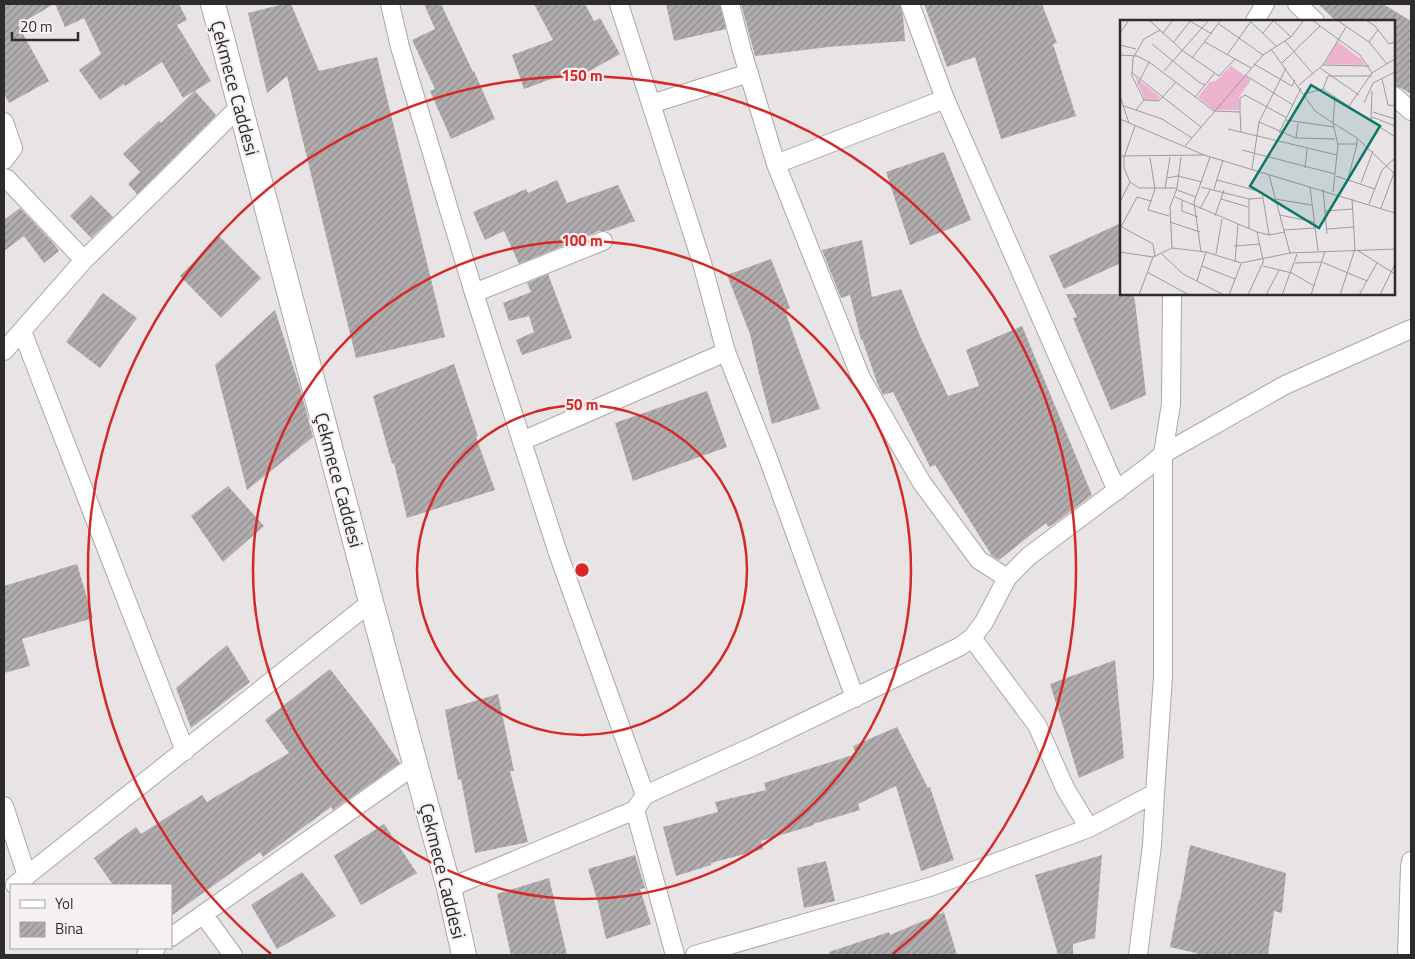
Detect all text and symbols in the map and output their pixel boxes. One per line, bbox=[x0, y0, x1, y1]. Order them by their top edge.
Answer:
scale bar bbox=[12, 10, 79, 42]
text: 20 m bbox=[20, 15, 53, 38]
street label: Çekmece Caddesi bbox=[204, 17, 267, 159]
inset map bbox=[1120, 20, 1395, 295]
text: 150 m bbox=[561, 64, 603, 87]
text: 100 m bbox=[561, 229, 603, 252]
text: 50 m bbox=[566, 393, 598, 416]
street label: Çekmece Caddesi bbox=[308, 409, 371, 551]
centre of rings bbox=[573, 561, 591, 579]
street label: Çekmece Caddesi bbox=[413, 800, 474, 942]
legend bbox=[10, 884, 172, 949]
text: Yol bbox=[55, 892, 73, 915]
text: Bina bbox=[55, 917, 84, 940]

